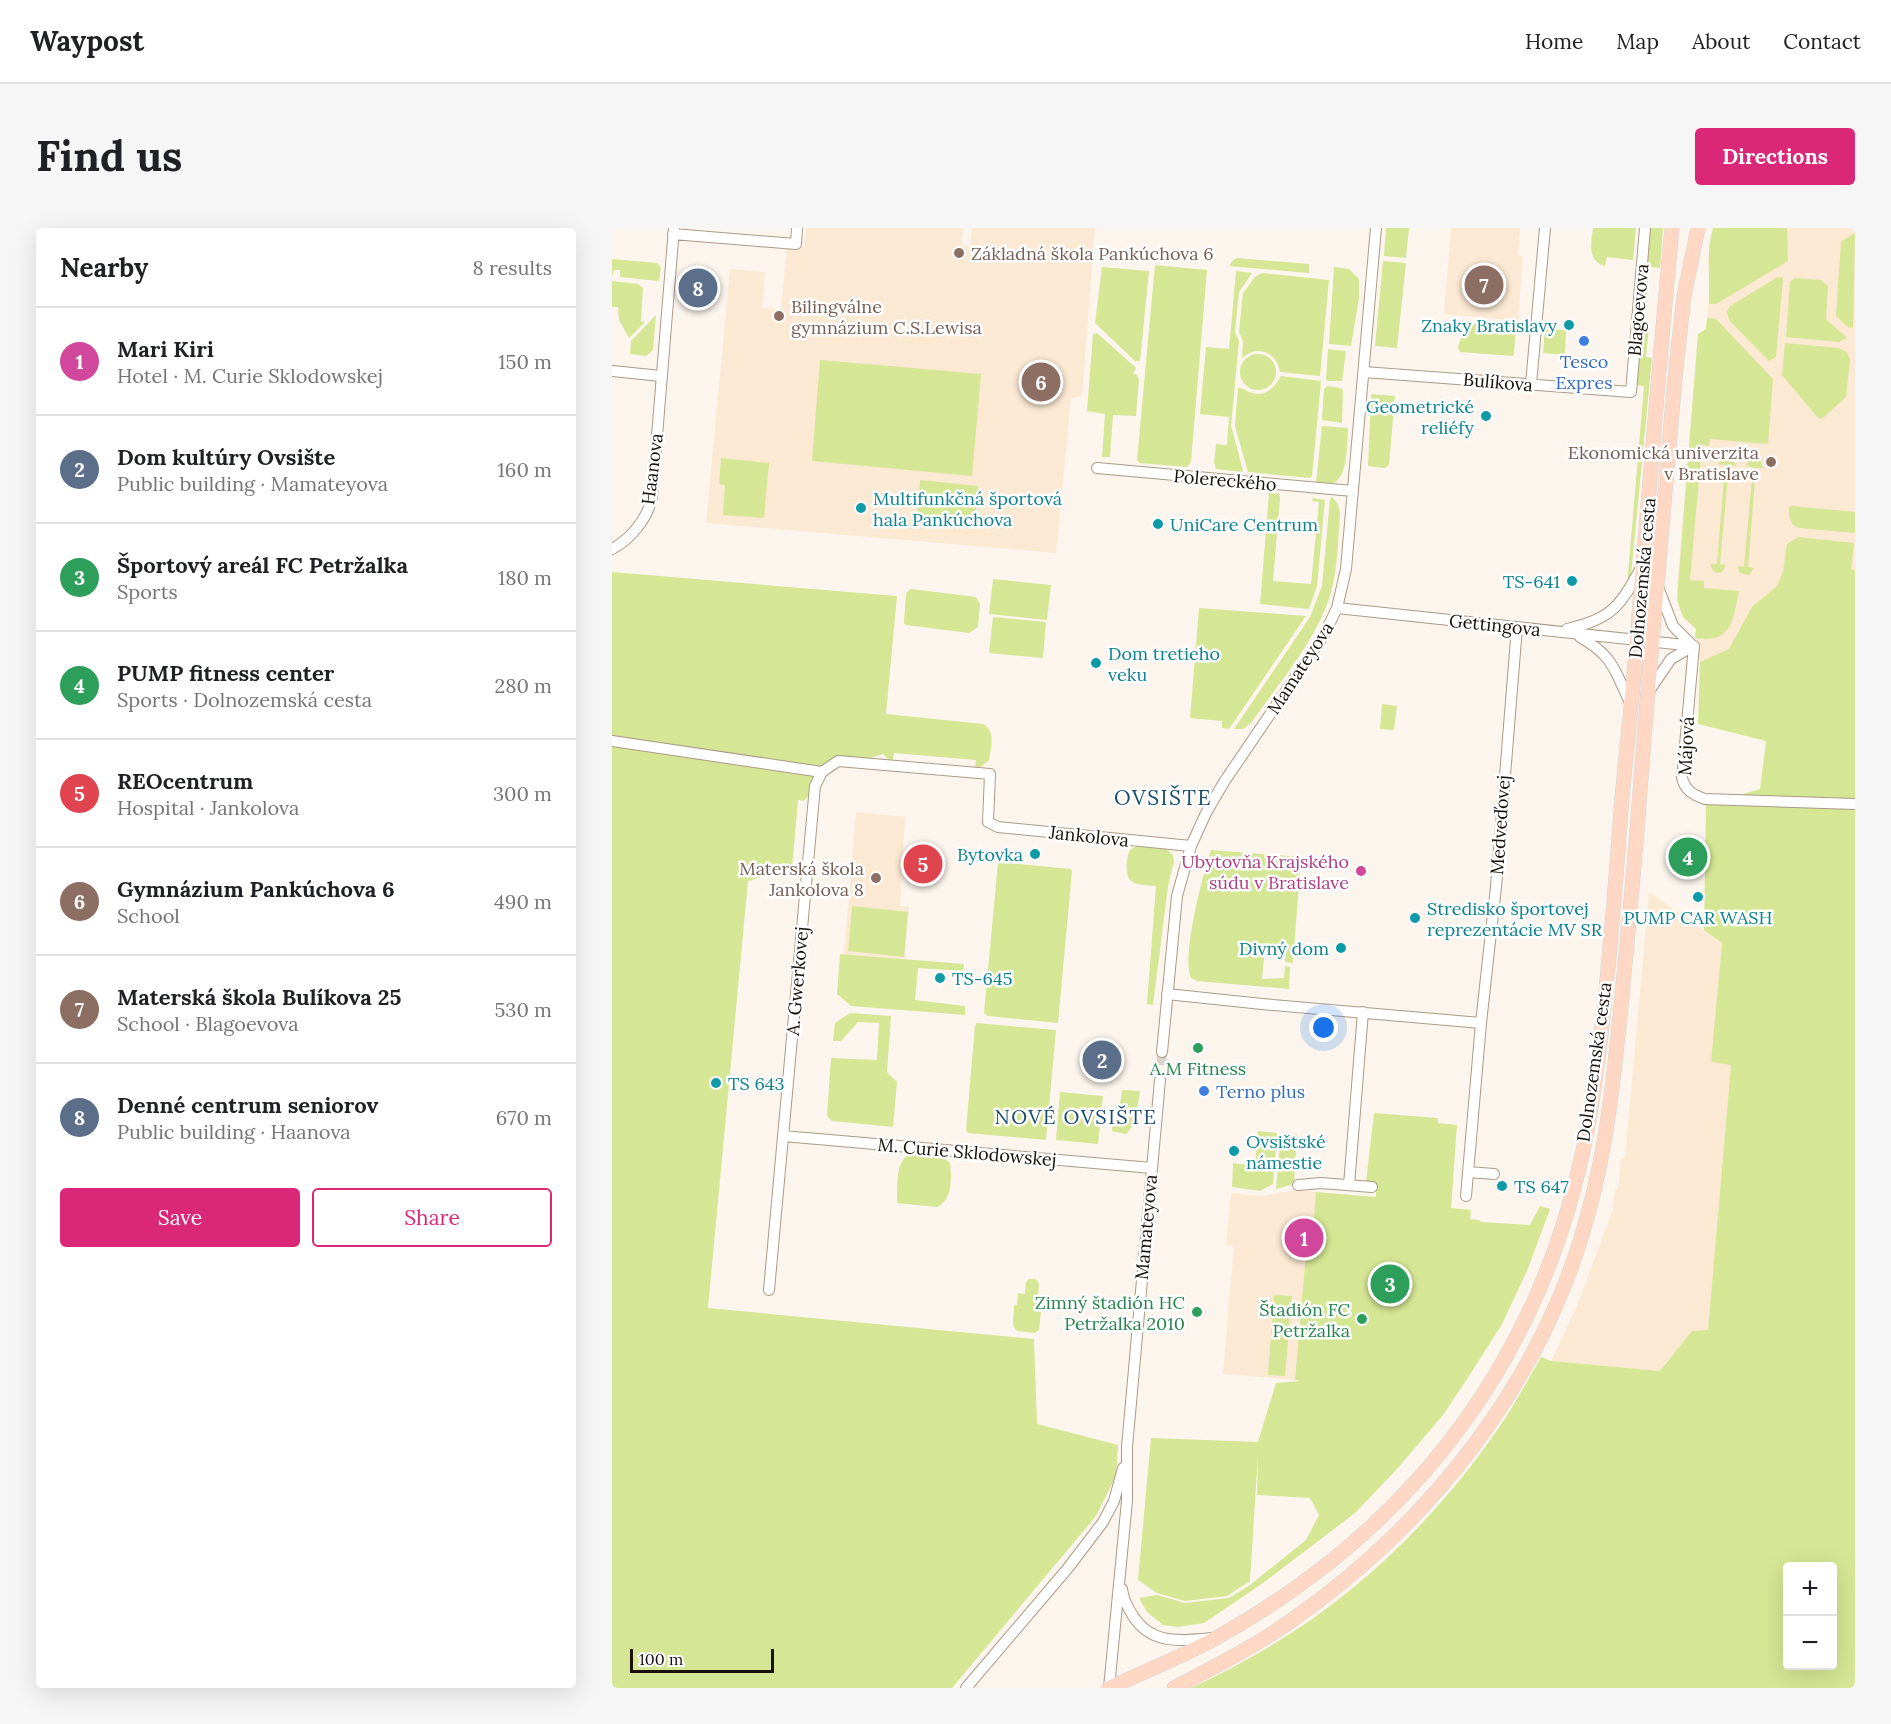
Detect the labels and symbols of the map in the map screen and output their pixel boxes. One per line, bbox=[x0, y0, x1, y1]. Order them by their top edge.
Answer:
place label: Základná škola Pankúchova 6 bbox=[971, 242, 1214, 265]
marker: Základná škola Pankúchova 6 bbox=[952, 246, 966, 260]
pin: 7 bbox=[1464, 262, 1504, 308]
street label: Blagoevova bbox=[1622, 263, 1654, 357]
pin: 8 bbox=[678, 266, 718, 310]
place label: Bilingválne gymnázium C.S.Lewisa bbox=[791, 295, 982, 339]
marker: Bilingválne gymnázium C.S.Lewisa bbox=[772, 309, 786, 323]
place label: Znaky Bratislavy bbox=[1421, 314, 1557, 337]
marker: Znaky Bratislavy bbox=[1562, 318, 1576, 332]
marker: Tesco Expres bbox=[1577, 334, 1591, 348]
place label: Tesco Expres bbox=[1555, 350, 1613, 394]
pin: 6 bbox=[1022, 360, 1060, 404]
street label: Bulíkova bbox=[1462, 367, 1534, 397]
place label: Geometrické reliéfy bbox=[1366, 395, 1474, 439]
marker: Geometrické reliéfy bbox=[1479, 409, 1493, 423]
street label: Haanova bbox=[636, 432, 668, 506]
place label: Ekonomická univerzita v Bratislave bbox=[1568, 441, 1759, 485]
marker: Ekonomická univerzita v Bratislave bbox=[1764, 455, 1778, 469]
street label: Polereckého bbox=[1172, 464, 1278, 496]
place label: Multifunkčná športová hala Pankúchova bbox=[873, 487, 1062, 531]
street label: Dolnozemská cesta bbox=[1624, 497, 1660, 659]
marker: Multifunkčná športová hala Pankúchova bbox=[854, 501, 868, 515]
place label: UniCare Centrum bbox=[1170, 513, 1318, 536]
marker: UniCare Centrum bbox=[1151, 517, 1165, 531]
place label: TS-641 bbox=[1503, 570, 1560, 593]
marker: TS-641 bbox=[1565, 574, 1579, 588]
street label: Gettingova bbox=[1448, 609, 1542, 641]
street label: Mamateyova bbox=[1262, 617, 1338, 719]
place label: Dom tretieho veku bbox=[1108, 642, 1220, 686]
marker: Dom tretieho veku bbox=[1089, 656, 1103, 670]
street label: Májová bbox=[1673, 716, 1699, 776]
street label: Medveďovej bbox=[1485, 774, 1515, 876]
district label: OVSIŠTE bbox=[1114, 784, 1212, 811]
street label: Jankolova bbox=[1047, 820, 1130, 852]
pin: 4 bbox=[1668, 834, 1708, 880]
pin: 5 bbox=[904, 842, 942, 886]
place label: Bytovka bbox=[957, 843, 1023, 866]
marker: Bytovka bbox=[1028, 847, 1042, 861]
place label: Ubytovňa Krajského súdu v Bratislave bbox=[1181, 850, 1349, 894]
place label: Materská škola Jankolova 8 bbox=[739, 857, 864, 901]
marker: Ubytovňa Krajského súdu v Bratislave bbox=[1354, 864, 1368, 878]
marker: Materská škola Jankolova 8 bbox=[869, 871, 883, 885]
marker: PUMP CAR WASH bbox=[1691, 890, 1705, 904]
place label: Stredisko športovej reprezentácie MV SR bbox=[1427, 897, 1603, 941]
place label: PUMP CAR WASH bbox=[1624, 906, 1772, 929]
marker: Stredisko športovej reprezentácie MV SR bbox=[1408, 911, 1422, 925]
street label: A. Gwerkovej bbox=[781, 926, 813, 1037]
place label: Divný dom bbox=[1239, 937, 1329, 960]
marker: Divný dom bbox=[1334, 941, 1348, 955]
place label: TS-645 bbox=[952, 967, 1013, 990]
marker: TS-645 bbox=[933, 971, 947, 985]
street label: Dolnozemská cesta bbox=[1571, 981, 1617, 1143]
your location bbox=[1309, 1013, 1338, 1042]
pin: 2 bbox=[1082, 1038, 1122, 1082]
marker: A.M Fitness bbox=[1191, 1041, 1205, 1055]
place label: A.M Fitness bbox=[1149, 1057, 1246, 1080]
place label: TS 643 bbox=[728, 1072, 785, 1095]
marker: TS 643 bbox=[709, 1076, 723, 1090]
place label: Terno plus bbox=[1216, 1080, 1305, 1103]
marker: Terno plus bbox=[1197, 1084, 1211, 1098]
district label: NOVÉ OVSIŠTE bbox=[995, 1104, 1157, 1129]
place label: Ovsištské námestie bbox=[1246, 1130, 1326, 1174]
street label: M. Curie Sklodowskej bbox=[877, 1133, 1057, 1171]
marker: Ovsištské námestie bbox=[1227, 1144, 1241, 1158]
street label: Mamateyova bbox=[1130, 1173, 1162, 1281]
place label: TS 647 bbox=[1514, 1175, 1569, 1198]
marker: TS 647 bbox=[1495, 1179, 1509, 1193]
pin: 1 bbox=[1284, 1216, 1324, 1260]
pin: 3 bbox=[1370, 1262, 1410, 1306]
place label: Zimný štadión HC Petržalka 2010 bbox=[1035, 1291, 1185, 1335]
place label: Štadión FC Petržalka bbox=[1259, 1298, 1350, 1342]
marker: Zimný štadión HC Petržalka 2010 bbox=[1190, 1305, 1204, 1319]
marker: Štadión FC Petržalka bbox=[1355, 1312, 1369, 1326]
scale bar bbox=[630, 1646, 774, 1674]

